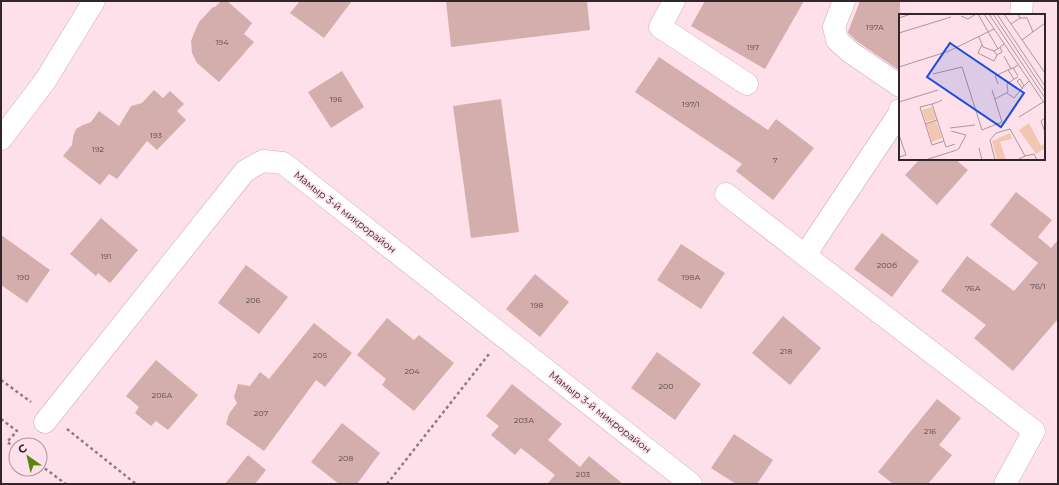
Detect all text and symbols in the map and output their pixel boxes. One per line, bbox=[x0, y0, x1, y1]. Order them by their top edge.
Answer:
inset map bbox=[899, 14, 1045, 160]
house number: 197А bbox=[866, 22, 884, 32]
house number: 194 bbox=[215, 37, 229, 47]
house number: 197 bbox=[747, 42, 759, 52]
house number: 196 bbox=[330, 94, 342, 104]
house number: 197/1 bbox=[682, 99, 700, 109]
house number: 193 bbox=[150, 130, 163, 140]
house number: 192 bbox=[92, 144, 105, 154]
house number: 7 bbox=[773, 155, 778, 165]
street label: Мамыр 3-й микрорайон bbox=[291, 168, 399, 256]
house number: 191 bbox=[101, 251, 111, 261]
house number: 200б bbox=[877, 260, 897, 270]
house number: 190 bbox=[16, 272, 30, 282]
house number: 198А bbox=[682, 272, 700, 282]
house number: 76/1 bbox=[1030, 281, 1046, 291]
house number: 76А bbox=[965, 283, 981, 293]
house number: 206 bbox=[246, 295, 260, 305]
house number: 198 bbox=[531, 300, 543, 310]
house number: 218 bbox=[780, 346, 792, 356]
house number: 205 bbox=[313, 350, 328, 360]
house number: 204 bbox=[404, 366, 420, 376]
street label: Мамыр 3-й микрорайон bbox=[546, 368, 654, 456]
house number: 200 bbox=[658, 381, 674, 391]
house number: 206А bbox=[152, 390, 172, 400]
house number: 207 bbox=[254, 408, 269, 418]
house number: 203А bbox=[514, 415, 534, 425]
house number: 216 bbox=[924, 426, 936, 436]
north arrow bbox=[8, 437, 48, 477]
text: С bbox=[15, 441, 30, 457]
house number: 208 bbox=[339, 453, 353, 463]
house number: 203 bbox=[576, 469, 591, 479]

